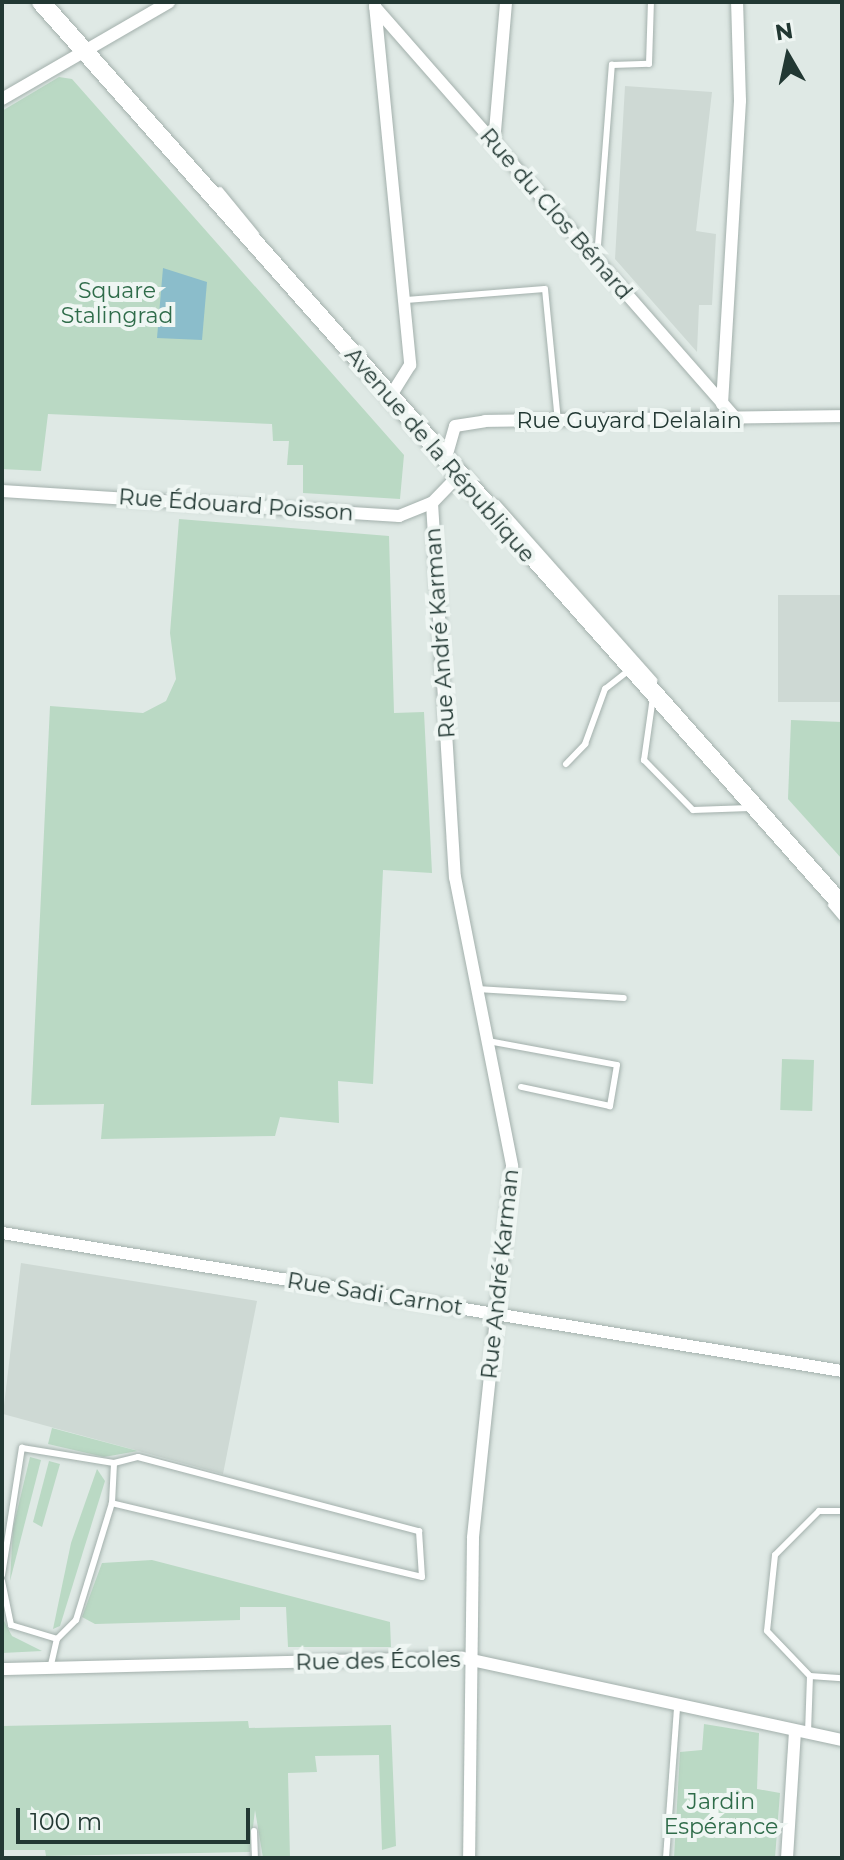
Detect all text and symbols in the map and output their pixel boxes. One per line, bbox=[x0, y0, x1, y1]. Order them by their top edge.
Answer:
north arrow bbox=[748, 16, 828, 96]
text: N bbox=[773, 17, 795, 47]
street label: Rue du Clos Bénard bbox=[474, 123, 638, 305]
park label: Square Stalingrad bbox=[61, 277, 173, 328]
street label: Avenue de la République bbox=[339, 342, 541, 568]
street label: Rue Guyard Delalain bbox=[516, 408, 742, 434]
street label: Rue Édouard Poisson bbox=[118, 484, 354, 526]
street label: Rue André Karman bbox=[419, 527, 461, 739]
street label: Rue André Karman bbox=[476, 1168, 524, 1380]
street label: Rue Sadi Carnot bbox=[285, 1267, 465, 1321]
street label: Rue des Écoles bbox=[295, 1646, 461, 1676]
park label: Jardin Espérance bbox=[664, 1788, 778, 1840]
scale bar bbox=[20, 1792, 254, 1842]
text: 100 m bbox=[30, 1807, 102, 1836]

